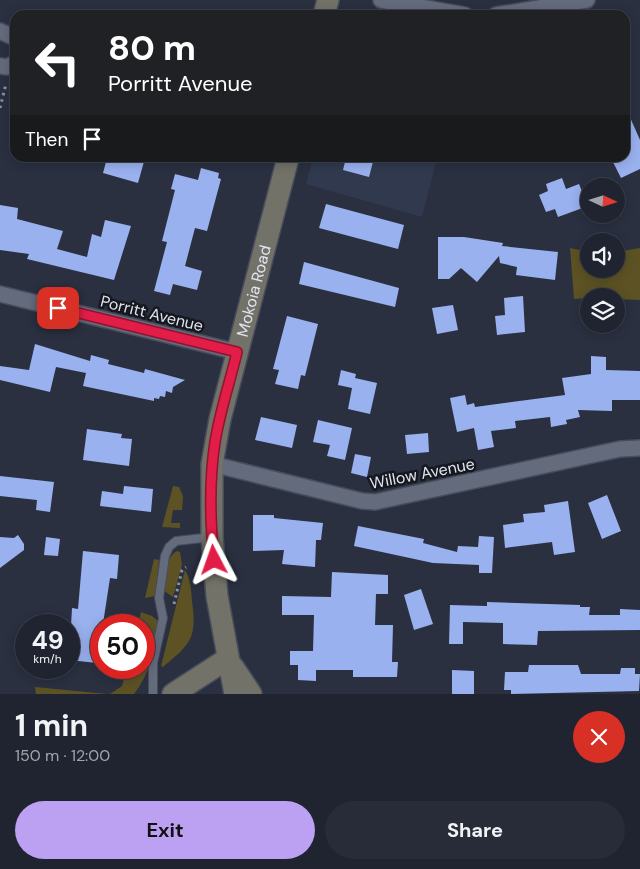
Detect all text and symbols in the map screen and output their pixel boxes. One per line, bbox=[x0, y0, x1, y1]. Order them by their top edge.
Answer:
text: 80 m bbox=[108, 25, 196, 71]
icon: left bbox=[25, 30, 90, 95]
text: Porritt Avenue bbox=[108, 69, 253, 98]
icon: arrive bbox=[78, 125, 106, 153]
text: Then bbox=[25, 127, 68, 152]
north arrow bbox=[580, 178, 625, 222]
map controls bbox=[580, 178, 625, 333]
button: sound bbox=[580, 233, 625, 278]
street label: Mokoia Road bbox=[232, 243, 276, 339]
pin bbox=[37, 287, 79, 329]
button: layers bbox=[580, 288, 625, 333]
street label: Porritt Avenue bbox=[98, 291, 205, 336]
icon: arrive bbox=[44, 294, 72, 322]
street label: Willow Avenue bbox=[368, 453, 476, 494]
position arrow bbox=[187, 533, 239, 585]
speed limit sign: 50 bbox=[90, 614, 155, 679]
text: 49 bbox=[31, 624, 64, 657]
text: km/h bbox=[33, 651, 62, 667]
text: 1 min bbox=[15, 706, 88, 745]
button: close bbox=[573, 711, 625, 763]
text: 150 m · 12:00 bbox=[15, 745, 110, 766]
button: Exit bbox=[15, 801, 315, 859]
button: Share bbox=[325, 801, 625, 859]

